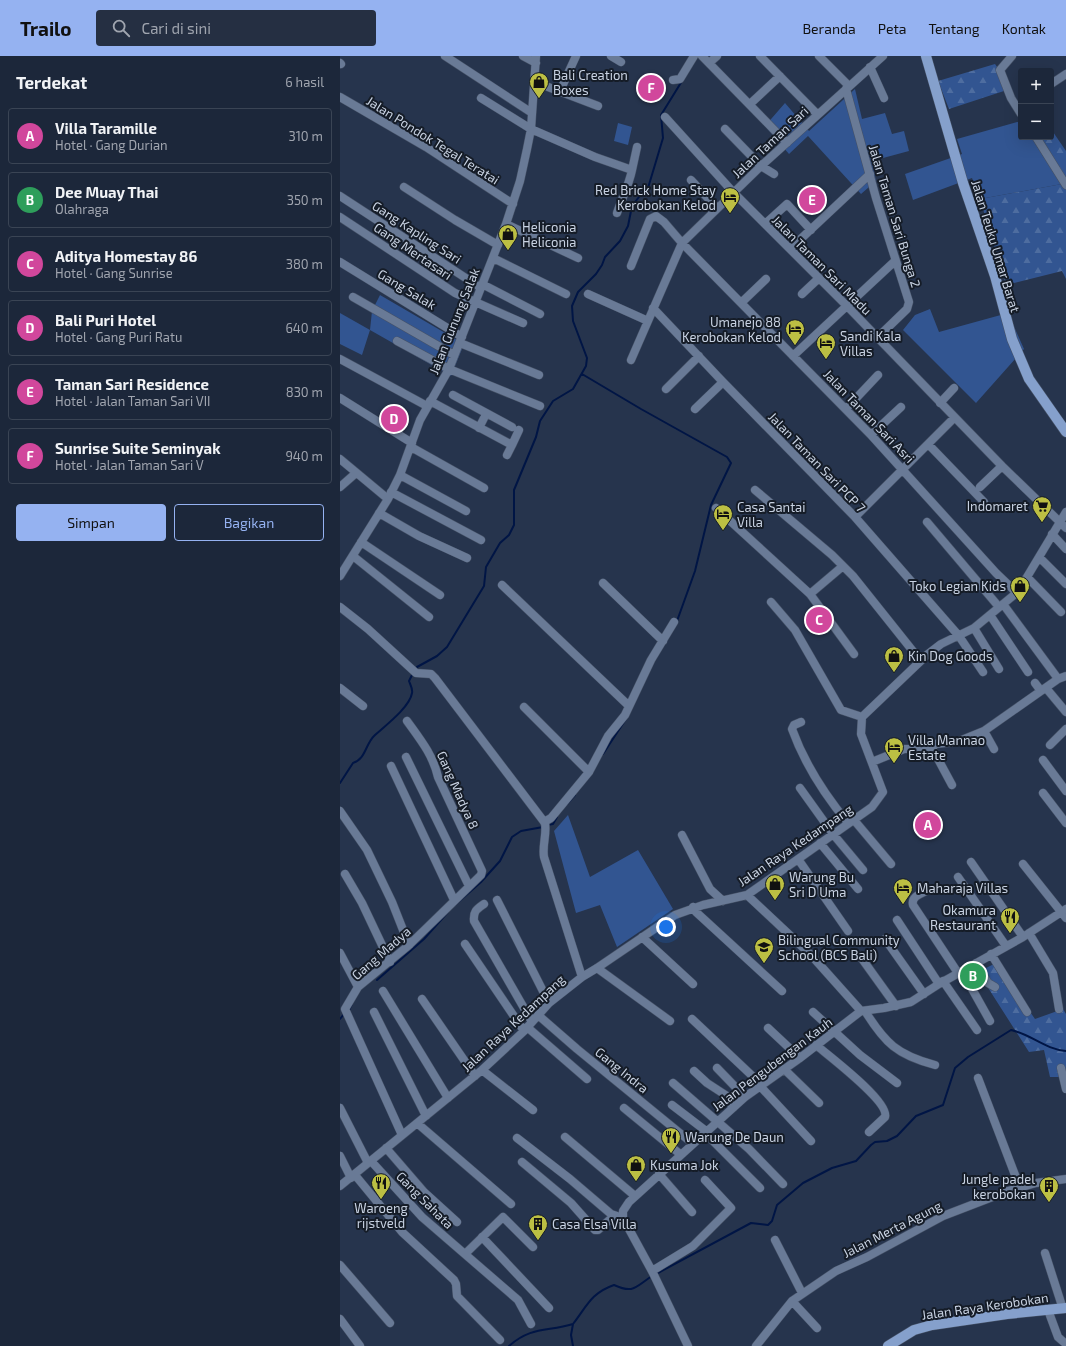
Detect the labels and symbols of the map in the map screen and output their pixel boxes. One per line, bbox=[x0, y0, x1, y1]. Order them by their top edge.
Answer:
place label: Bali Creation Boxes bbox=[553, 67, 628, 98]
shop icon: Bali Creation Boxes bbox=[528, 71, 550, 99]
pin: F bbox=[638, 73, 664, 103]
street label: Jalan Pondok Tegal Teratai bbox=[364, 92, 502, 188]
street label: Jalan Taman Sari bbox=[729, 103, 811, 181]
street label: Jalan Taman Sari Bunga 2 bbox=[866, 143, 924, 289]
street label: Jalan Teuku Umar Barat bbox=[968, 178, 1024, 314]
place label: Red Brick Home Stay Kerobokan Kelod bbox=[595, 182, 716, 213]
pin: E bbox=[799, 185, 825, 215]
hotel icon: Red Brick Home Stay Kerobokan Kelod bbox=[719, 186, 741, 214]
street label: Gang Kapling Sari bbox=[369, 197, 465, 267]
street label: Jalan Taman Sari Madu bbox=[769, 212, 875, 318]
street label: Gang Mertasari bbox=[371, 219, 455, 283]
place label: Heliconia Heliconia bbox=[522, 219, 576, 250]
shop icon: Heliconia Heliconia bbox=[497, 223, 519, 251]
street label: Gang Salak bbox=[375, 265, 439, 313]
street label: Jalan Gunung Salak bbox=[425, 265, 483, 377]
place label: Umanejo 88 Kerobokan Kelod bbox=[682, 314, 781, 345]
hotel icon: Umanejo 88 Kerobokan Kelod bbox=[784, 318, 806, 346]
place label: Sandi Kala Villas bbox=[840, 328, 901, 359]
hotel icon: Sandi Kala Villas bbox=[815, 332, 837, 360]
street label: Jalan Taman Sari Asri bbox=[820, 366, 918, 466]
pin: D bbox=[381, 404, 407, 434]
street label: Jalan Taman Sari PCP 7 bbox=[765, 409, 869, 516]
supermarket icon: Indomaret bbox=[1031, 495, 1053, 523]
place label: Indomaret bbox=[967, 498, 1028, 514]
place label: Casa Santai Villa bbox=[737, 499, 805, 530]
hotel icon: Casa Santai Villa bbox=[712, 503, 734, 531]
shop icon: Toko Legian Kids bbox=[1009, 575, 1031, 603]
place label: Toko Legian Kids bbox=[909, 578, 1006, 594]
pin: C bbox=[806, 605, 832, 635]
shop icon: Kin Dog Goods bbox=[883, 645, 905, 673]
place label: Kin Dog Goods bbox=[908, 648, 993, 664]
place label: Villa Mannao Estate bbox=[908, 732, 985, 763]
hotel icon: Villa Mannao Estate bbox=[883, 736, 905, 764]
street label: Gang Madya 8 bbox=[434, 748, 482, 832]
street label: Jalan Raya Kedampang bbox=[735, 801, 855, 889]
pin: A bbox=[915, 810, 941, 840]
place label: Warung Bu Sri D Uma bbox=[789, 869, 854, 900]
shop icon: Warung Bu Sri D Uma bbox=[764, 873, 786, 901]
hotel icon: Maharaja Villas bbox=[892, 877, 914, 905]
place label: Maharaja Villas bbox=[917, 880, 1008, 896]
place label: Okamura Restaurant bbox=[930, 902, 996, 933]
restaurant icon: Okamura Restaurant bbox=[999, 906, 1021, 934]
your location bbox=[656, 917, 676, 937]
street label: Gang Madya bbox=[348, 923, 414, 983]
place label: Bilingual Community School (BCS Bali) bbox=[778, 932, 900, 963]
school or university icon: Bilingual Community School (BCS Bali) bbox=[753, 936, 775, 964]
pin: B bbox=[960, 961, 986, 991]
street label: Jalan Raya Kedampang bbox=[458, 971, 568, 1075]
street label: Jalan Pengubengan Kauh bbox=[709, 1014, 835, 1114]
street label: Gang Indra bbox=[592, 1044, 652, 1096]
restaurant icon: Warung De Daun bbox=[660, 1126, 682, 1154]
place label: Warung De Daun bbox=[685, 1129, 784, 1145]
shop icon: Kusuma Jok bbox=[625, 1154, 647, 1182]
place label: Kusuma Jok bbox=[650, 1157, 719, 1173]
street label: Gang Sahata bbox=[393, 1168, 457, 1232]
place label: Jungle padel kerobokan bbox=[962, 1171, 1035, 1202]
restaurant icon: Waroeng rijstveld bbox=[370, 1172, 392, 1200]
building icon: Jungle padel kerobokan bbox=[1038, 1175, 1060, 1203]
street label: Jalan Merta Agung bbox=[840, 1197, 944, 1261]
place label: Waroeng rijstveld bbox=[354, 1200, 408, 1231]
building icon: Casa Elsa Villa bbox=[527, 1213, 549, 1241]
place label: Casa Elsa Villa bbox=[552, 1216, 637, 1232]
street label: Jalan Raya Kerobokan bbox=[920, 1289, 1050, 1323]

